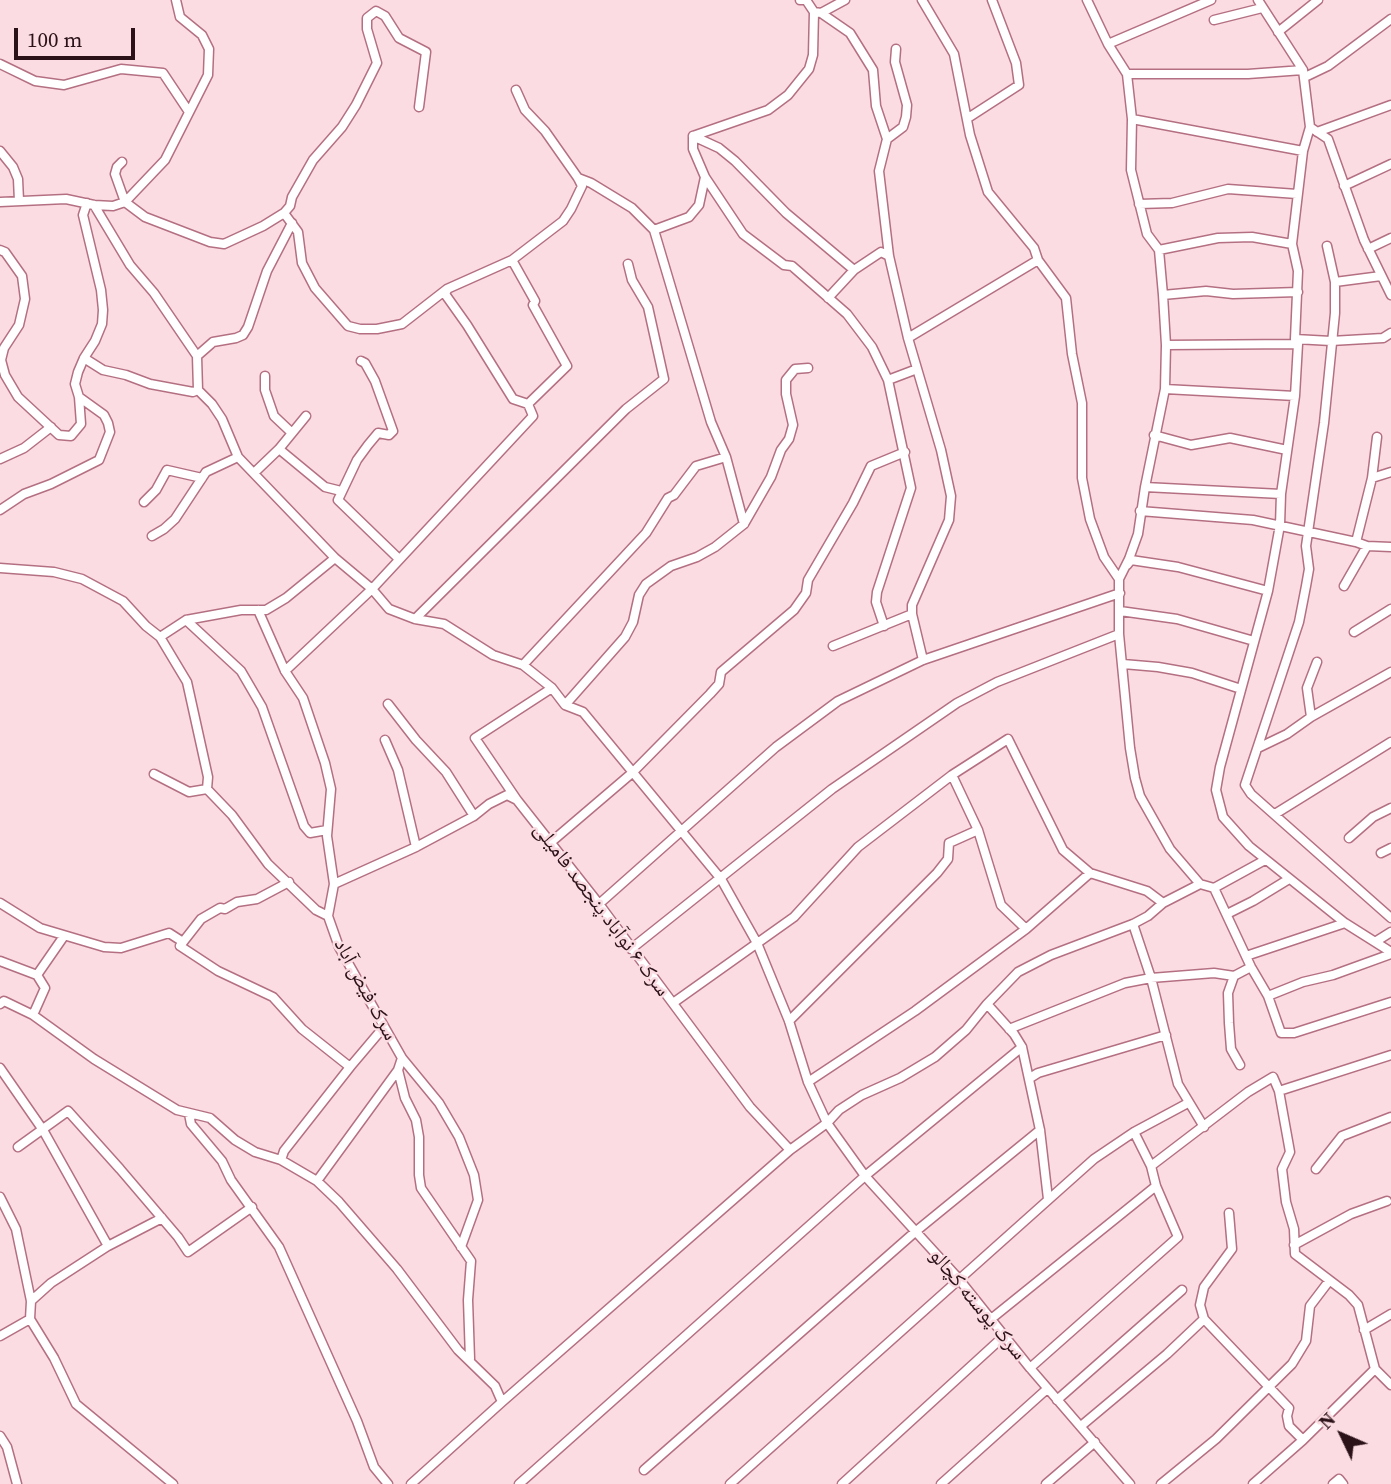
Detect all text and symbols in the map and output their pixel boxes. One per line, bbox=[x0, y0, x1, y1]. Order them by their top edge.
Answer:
scale bar bbox=[18, 14, 138, 58]
text: 100 m bbox=[27, 25, 82, 54]
street label: سرک ۶ نوآباد پنجصد فامیلی bbox=[527, 818, 675, 1002]
street label: سرک فيض آباد bbox=[328, 935, 402, 1045]
street label: سرک پوسته کچالو bbox=[923, 1244, 1031, 1366]
north arrow bbox=[1307, 1400, 1377, 1470]
text: N bbox=[1313, 1406, 1341, 1434]

